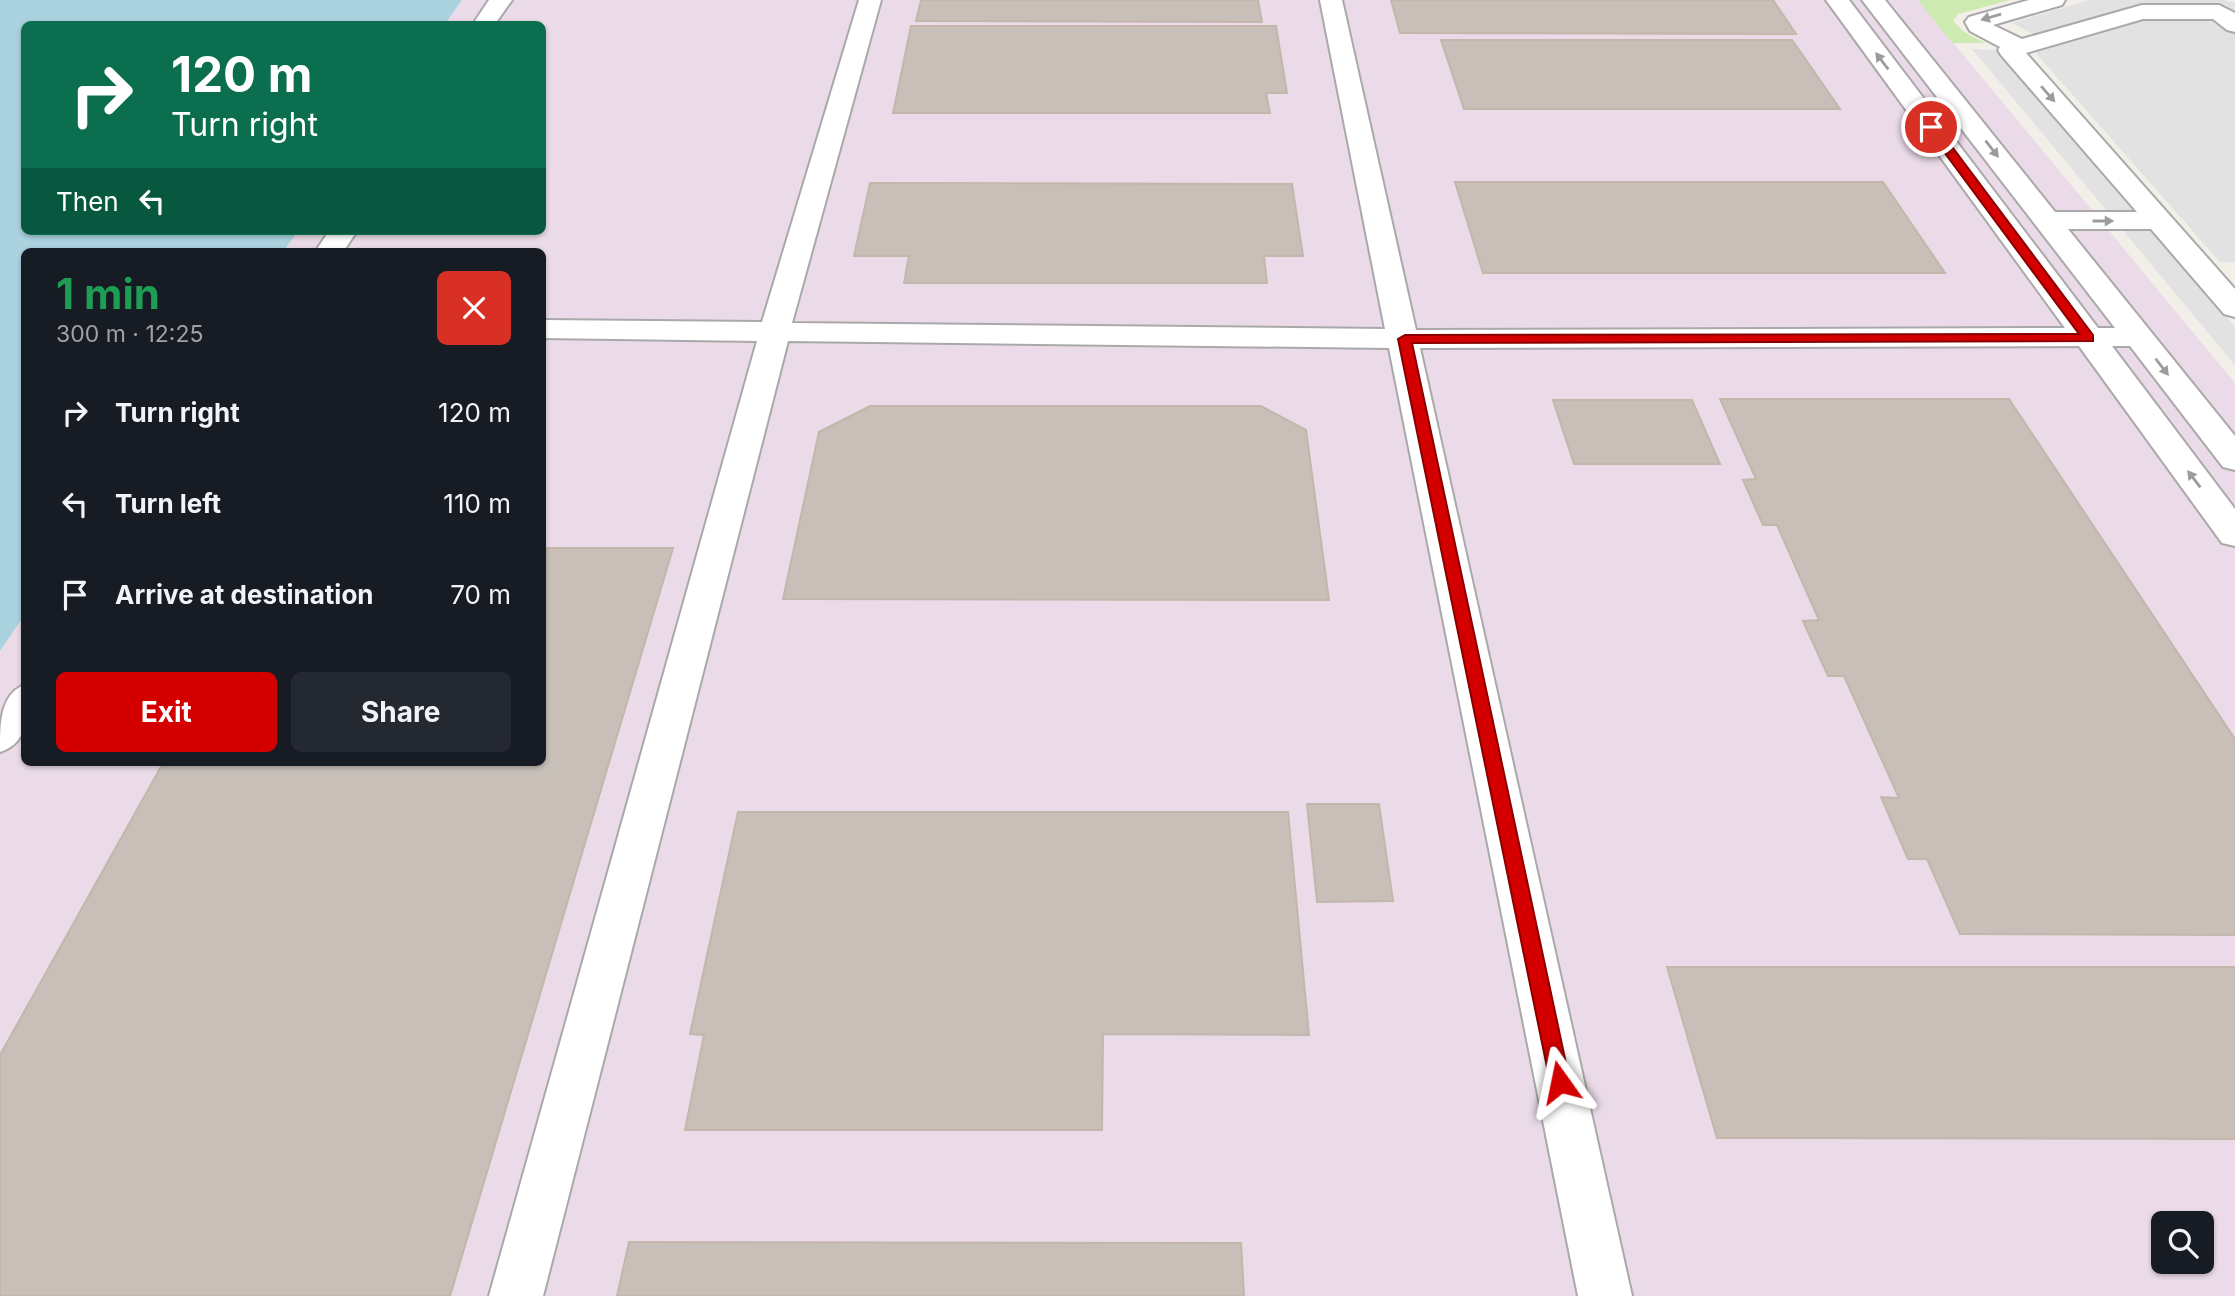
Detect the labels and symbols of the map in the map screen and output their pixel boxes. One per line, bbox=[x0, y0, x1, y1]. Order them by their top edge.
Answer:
one-way arrow bbox=[1979, 12, 2001, 23]
one-way arrow bbox=[1875, 52, 1889, 70]
one-way arrow bbox=[2040, 85, 2056, 103]
pin bbox=[1901, 97, 1961, 157]
one-way arrow bbox=[1984, 140, 1999, 158]
one-way arrow bbox=[2092, 215, 2114, 227]
one-way arrow bbox=[2155, 357, 2170, 375]
one-way arrow bbox=[2187, 470, 2201, 488]
position arrow bbox=[1523, 1045, 1597, 1119]

